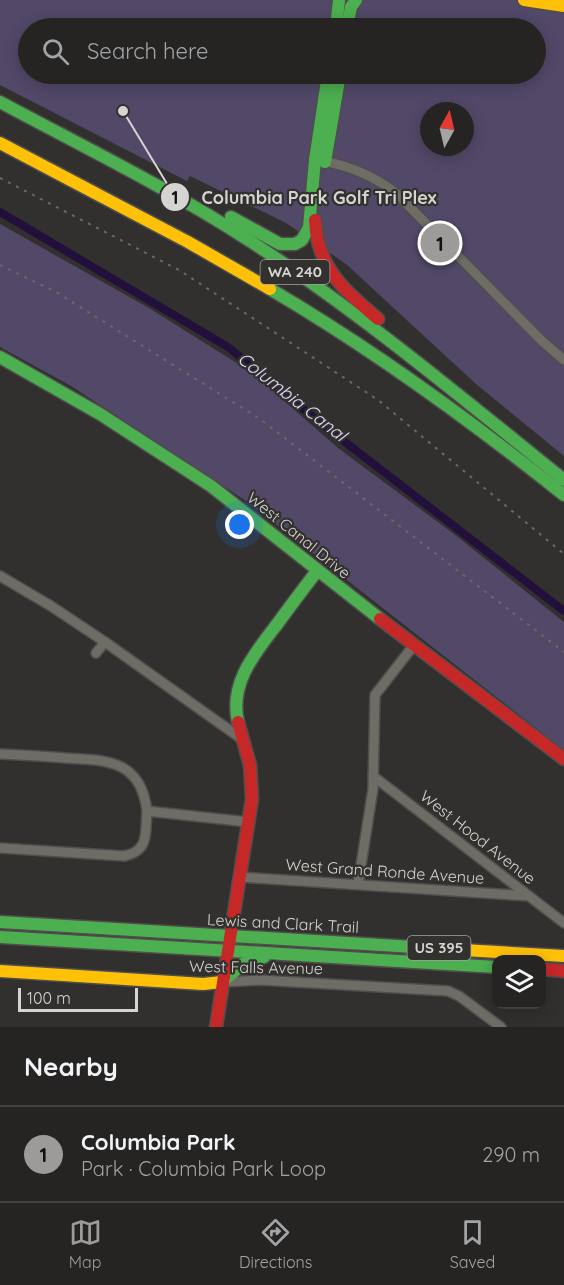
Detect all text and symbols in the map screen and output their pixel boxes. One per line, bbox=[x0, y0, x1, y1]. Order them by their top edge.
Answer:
search box bbox=[18, 18, 546, 84]
icon: search bbox=[39, 35, 72, 68]
text: Search here bbox=[87, 37, 208, 65]
north arrow bbox=[420, 102, 474, 156]
callout: Columbia Park Golf Tri Plex bbox=[160, 179, 449, 215]
text: 1 bbox=[171, 186, 179, 209]
text: Columbia Park Golf Tri Plex bbox=[201, 186, 437, 209]
pin: 1 bbox=[420, 220, 460, 266]
road number: WA 240 bbox=[260, 260, 330, 284]
water label: Columbia Canal bbox=[233, 347, 353, 447]
street label: West Canal Drive bbox=[243, 487, 355, 583]
your location bbox=[225, 510, 254, 539]
street label: West Hood Avenue bbox=[416, 786, 540, 888]
street label: West Grand Ronde Avenue bbox=[285, 854, 485, 888]
street label: Lewis and Clark Trail bbox=[206, 909, 360, 937]
road number: US 395 bbox=[408, 936, 470, 960]
map controls bbox=[492, 955, 546, 1009]
button: layers bbox=[492, 955, 546, 1009]
street label: West Falls Avenue bbox=[189, 956, 323, 978]
scale bar bbox=[18, 985, 138, 1012]
text: 100 m bbox=[27, 988, 71, 1008]
text: Nearby bbox=[24, 1050, 118, 1083]
text: Columbia Park bbox=[81, 1128, 236, 1156]
text: 1 bbox=[40, 1142, 47, 1167]
text: 290 m bbox=[482, 1142, 540, 1167]
text: Park · Columbia Park Loop bbox=[81, 1156, 326, 1181]
tab: Map bbox=[69, 1216, 102, 1272]
tab: Directions bbox=[239, 1216, 312, 1272]
tab: Saved bbox=[450, 1216, 495, 1272]

